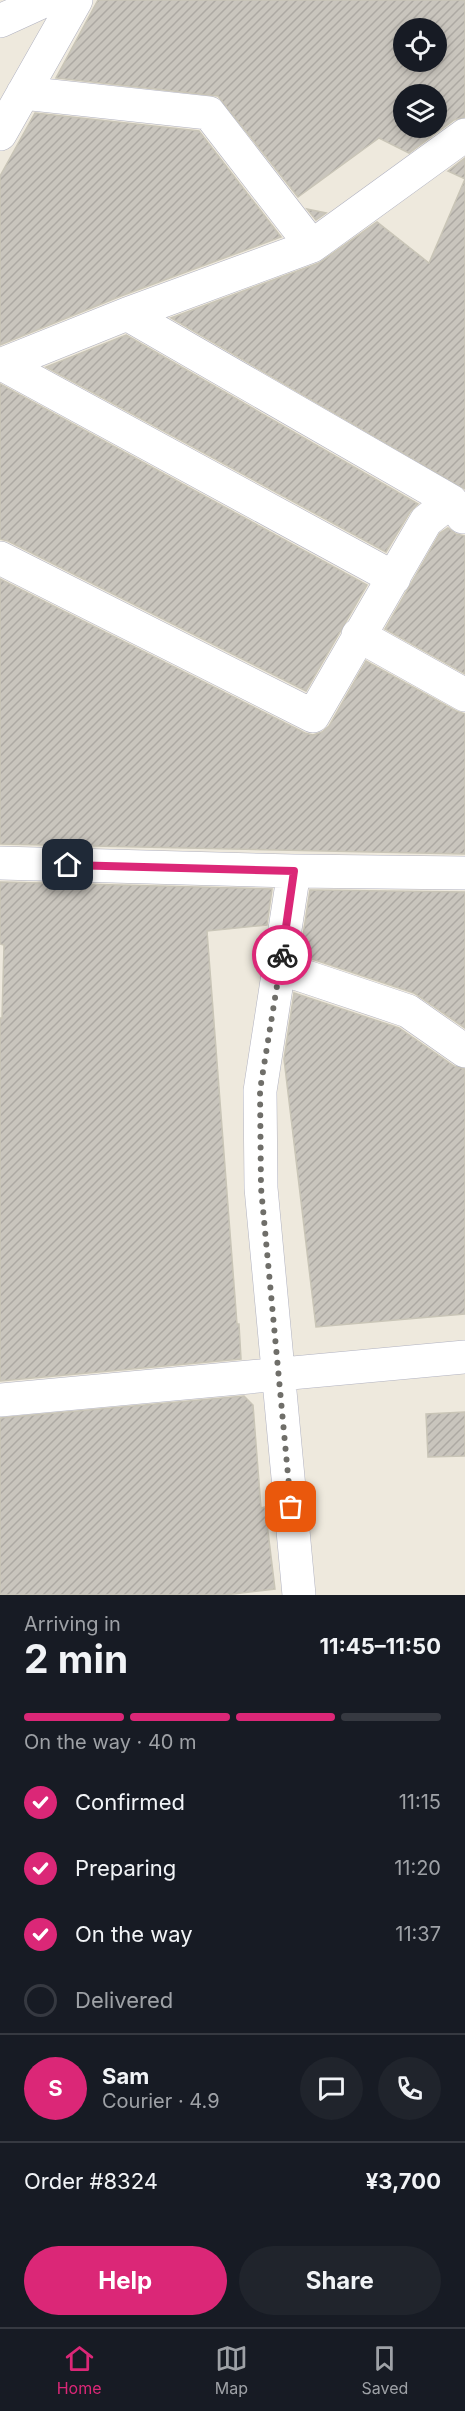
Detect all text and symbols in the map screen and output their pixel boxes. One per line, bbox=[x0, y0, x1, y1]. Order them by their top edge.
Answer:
map controls bbox=[393, 18, 447, 138]
button: locate bbox=[393, 18, 447, 72]
button: layers bbox=[393, 84, 447, 138]
pin bbox=[42, 839, 93, 890]
icon: home bbox=[51, 848, 84, 881]
courier bbox=[252, 925, 312, 985]
icon: bike bbox=[266, 939, 299, 972]
pin bbox=[265, 1481, 316, 1532]
icon: bag bbox=[274, 1490, 307, 1523]
text: Arriving in bbox=[24, 1612, 121, 1636]
text: 11:45–11:50 bbox=[320, 1633, 441, 1659]
text: 2 min bbox=[24, 1635, 128, 1682]
text: On the way · 40 m bbox=[24, 1730, 197, 1754]
icon: check bbox=[24, 1786, 57, 1819]
text: Confirmed bbox=[75, 1789, 185, 1815]
text: 11:15 bbox=[399, 1790, 441, 1814]
icon: check bbox=[24, 1852, 57, 1885]
text: Preparing bbox=[75, 1855, 176, 1881]
text: 11:20 bbox=[394, 1856, 441, 1880]
icon: check bbox=[24, 1918, 57, 1951]
text: On the way bbox=[75, 1921, 193, 1947]
text: 11:37 bbox=[395, 1922, 441, 1946]
text: Delivered bbox=[75, 1987, 173, 2013]
button: chat bbox=[300, 2057, 363, 2120]
button: phone bbox=[378, 2057, 441, 2120]
text: Sam bbox=[102, 2063, 149, 2089]
text: S bbox=[48, 2075, 63, 2101]
text: Courier · 4.9 bbox=[102, 2089, 220, 2113]
text: Order #8324 bbox=[24, 2168, 158, 2194]
text: ¥3,700 bbox=[366, 2168, 441, 2194]
button: Help bbox=[24, 2246, 227, 2315]
button: Share bbox=[239, 2246, 441, 2315]
tab: Home bbox=[57, 2342, 102, 2398]
tab: Map bbox=[215, 2342, 248, 2398]
tab: Saved bbox=[361, 2342, 408, 2398]

